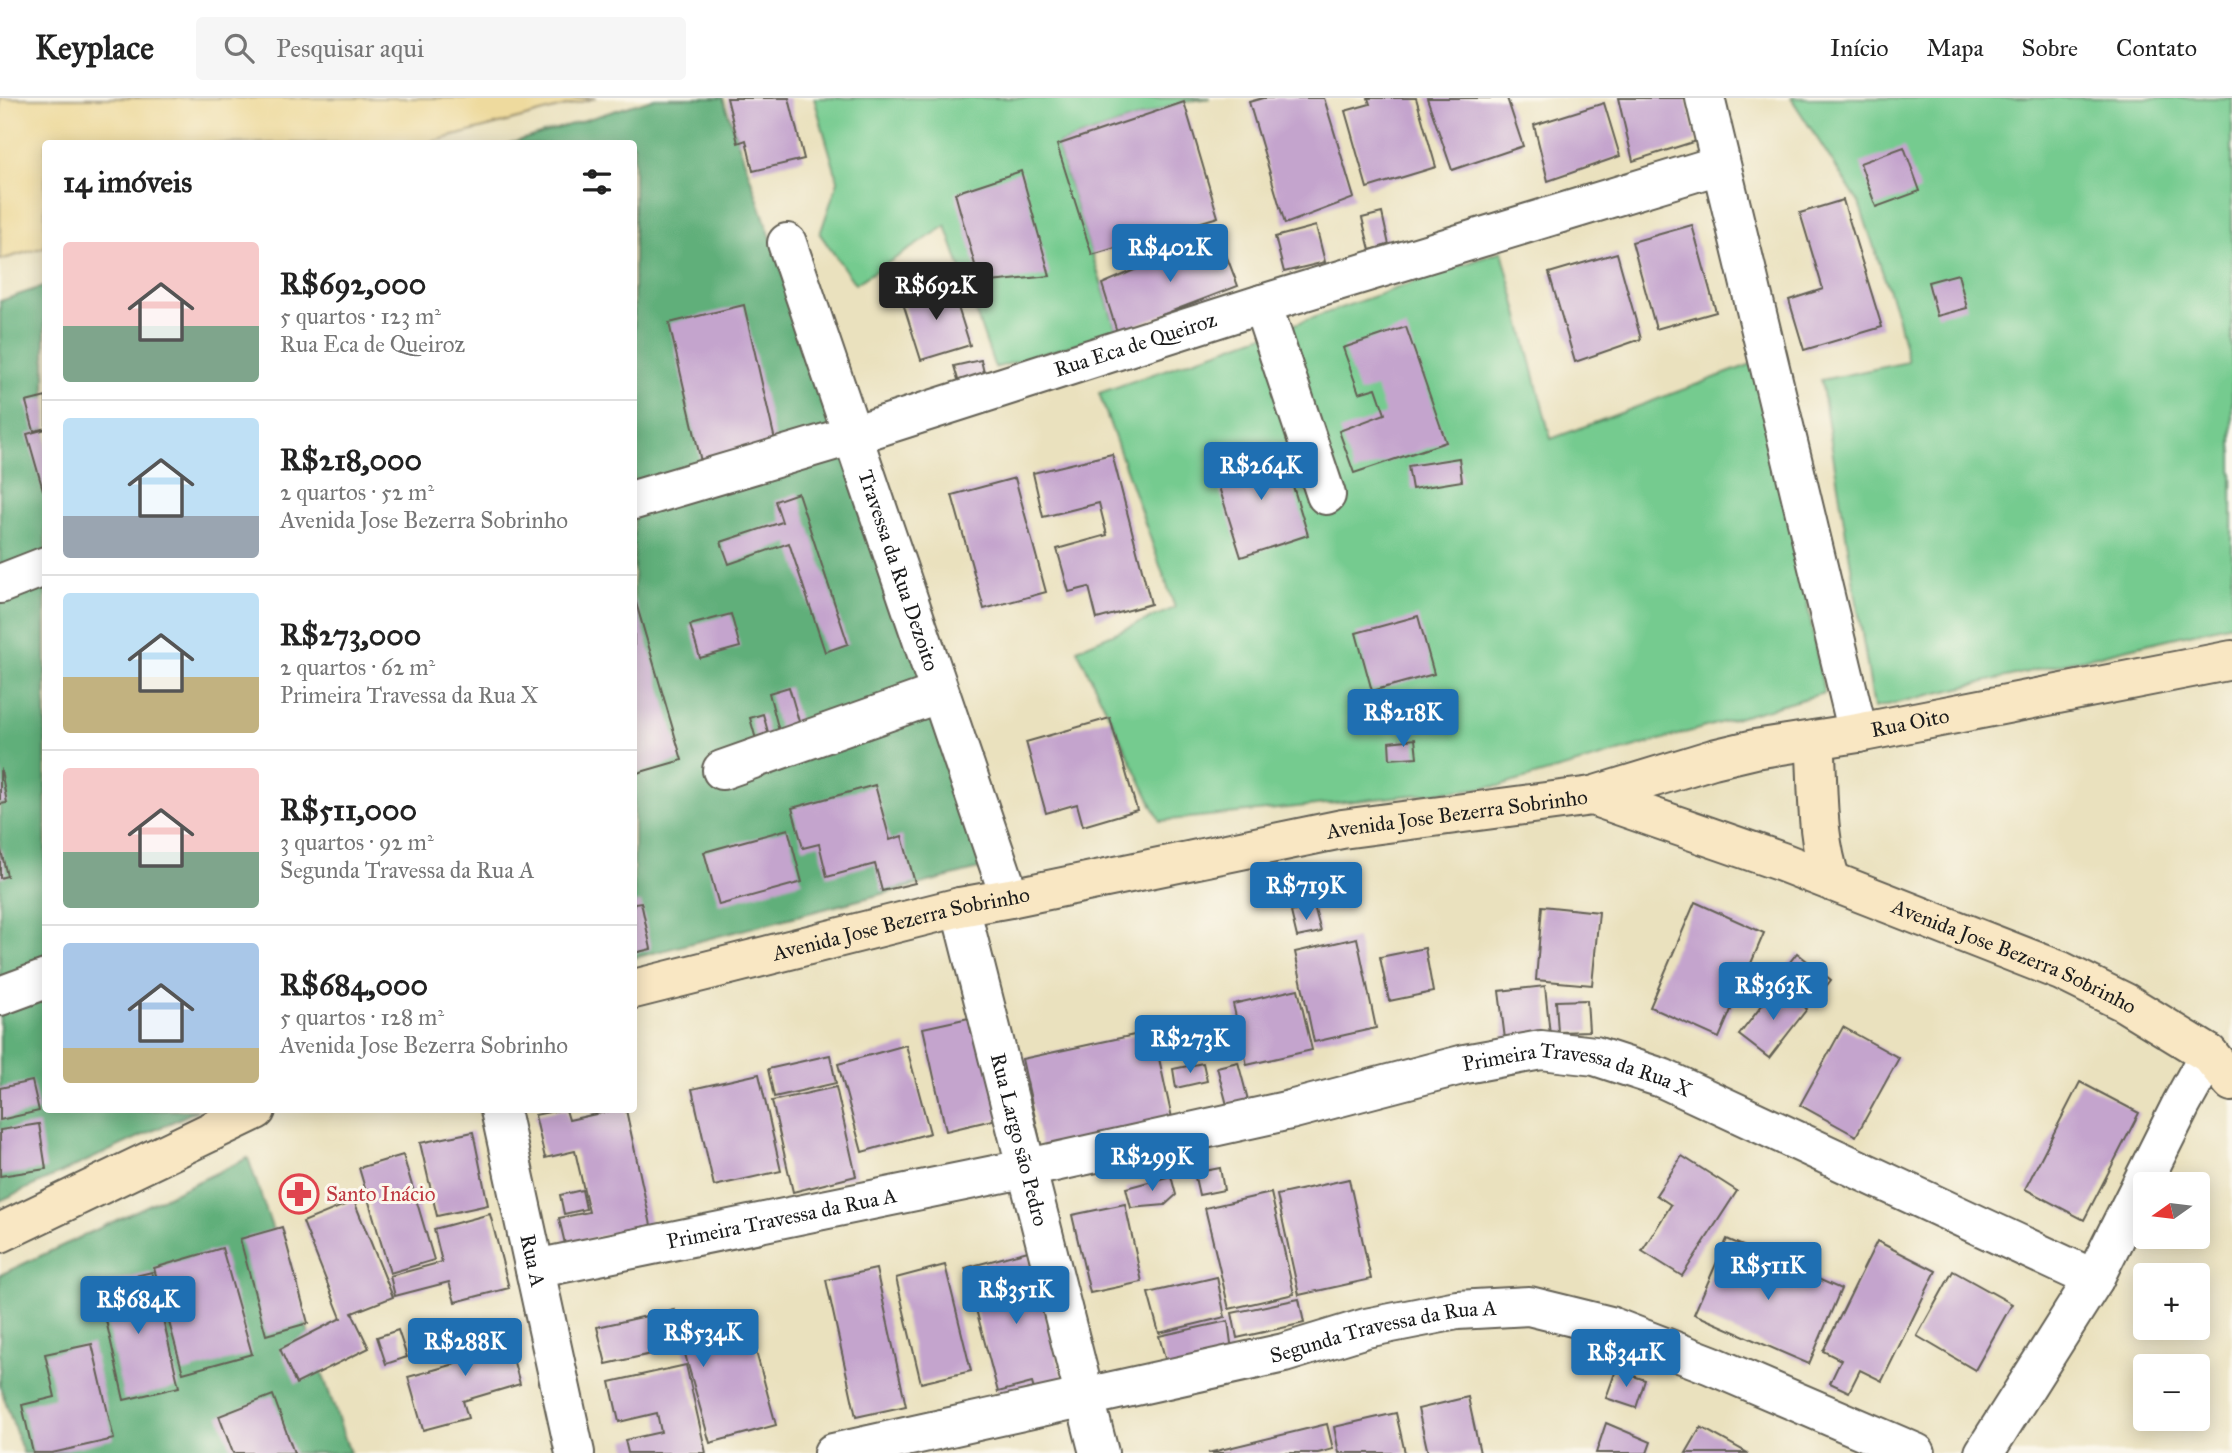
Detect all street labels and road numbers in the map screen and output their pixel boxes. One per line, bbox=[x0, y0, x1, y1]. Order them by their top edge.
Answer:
street label: Rua Eca de Queiroz bbox=[1051, 306, 1220, 383]
street label: Travessa da Rua Dezoito bbox=[852, 467, 945, 675]
street label: Rua Oito bbox=[1869, 702, 1952, 743]
street label: Avenida Jose Bezerra Sobrinho bbox=[1323, 784, 1589, 845]
street label: Avenida Jose Bezerra Sobrinho bbox=[769, 881, 1032, 967]
street label: Avenida Jose Bezerra Sobrinho bbox=[1887, 893, 2142, 1020]
street label: Primeira Travessa da Rua X bbox=[1460, 1037, 1696, 1103]
street label: Rua Largo são Pedro bbox=[985, 1050, 1054, 1229]
street label: Primeira Travessa da Rua A bbox=[665, 1182, 899, 1255]
street label: Rua A bbox=[514, 1232, 551, 1289]
street label: Segunda Travessa da Rua A bbox=[1267, 1295, 1497, 1369]

